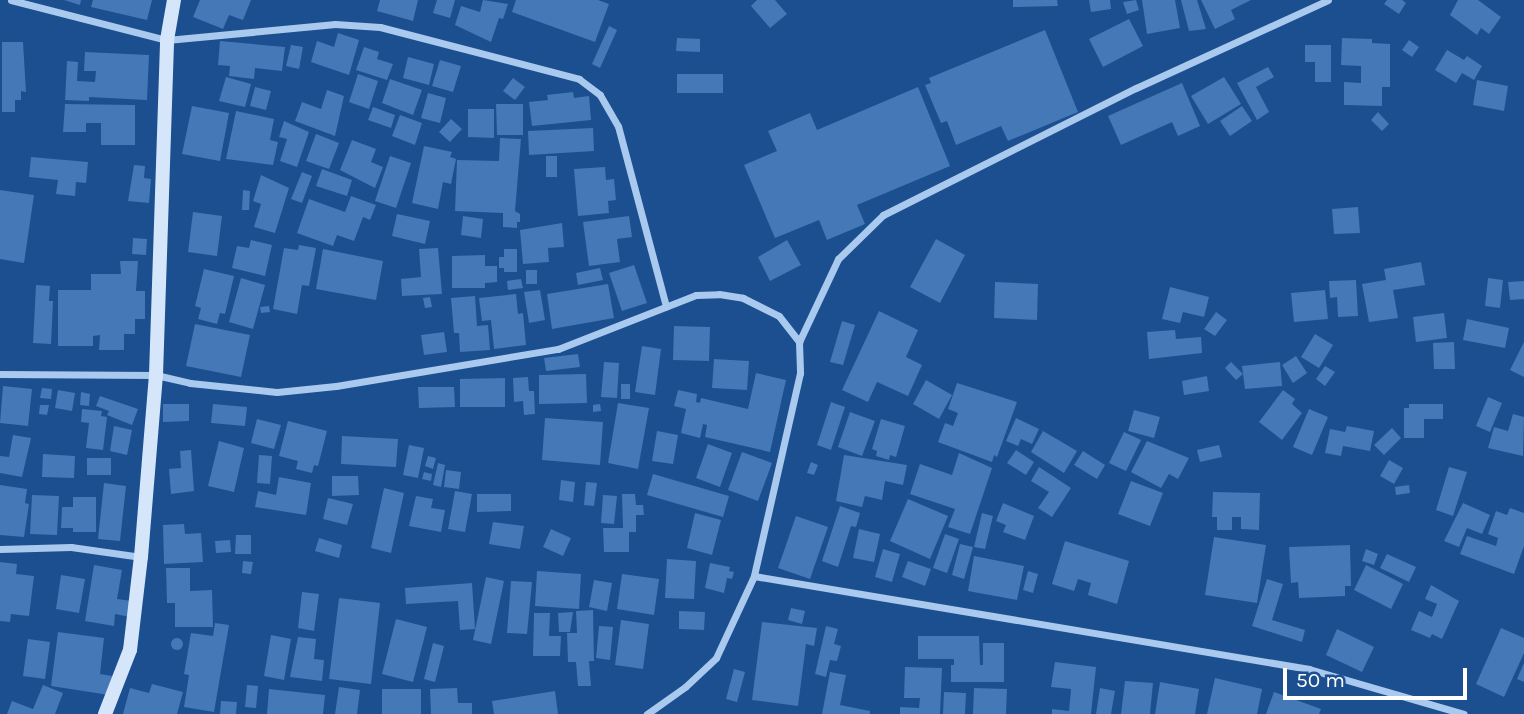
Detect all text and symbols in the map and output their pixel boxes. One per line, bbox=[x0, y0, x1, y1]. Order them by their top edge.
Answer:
scale bar bbox=[1286, 654, 1470, 698]
text: 50 m bbox=[1296, 668, 1345, 692]

